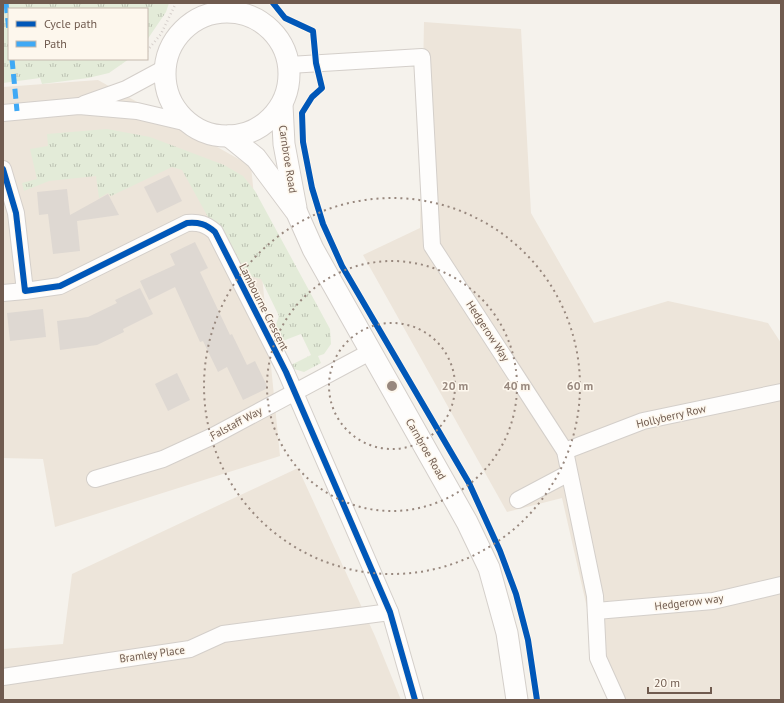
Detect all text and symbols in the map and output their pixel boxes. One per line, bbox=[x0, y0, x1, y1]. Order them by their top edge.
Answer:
legend bbox=[8, 8, 148, 60]
text: Cycle path bbox=[44, 16, 97, 31]
text: Path bbox=[44, 36, 67, 51]
street label: Carnbroe Road bbox=[276, 124, 300, 194]
street label: Lambourne Crescent bbox=[236, 261, 292, 353]
street label: Hedgerow Way bbox=[463, 298, 513, 365]
text: 20 m bbox=[442, 378, 468, 393]
text: 40 m bbox=[504, 378, 530, 393]
text: 60 m bbox=[567, 378, 593, 393]
centre of rings bbox=[385, 379, 399, 393]
street label: Hollyberry Row bbox=[635, 401, 707, 431]
street label: Falstaff Way bbox=[207, 403, 265, 443]
street label: Carnbroe Road bbox=[403, 416, 449, 482]
street label: Hedgerow way bbox=[654, 591, 725, 613]
street label: Bramley Place bbox=[118, 642, 186, 666]
scale bar bbox=[648, 669, 711, 695]
text: 20 m bbox=[654, 675, 680, 690]

